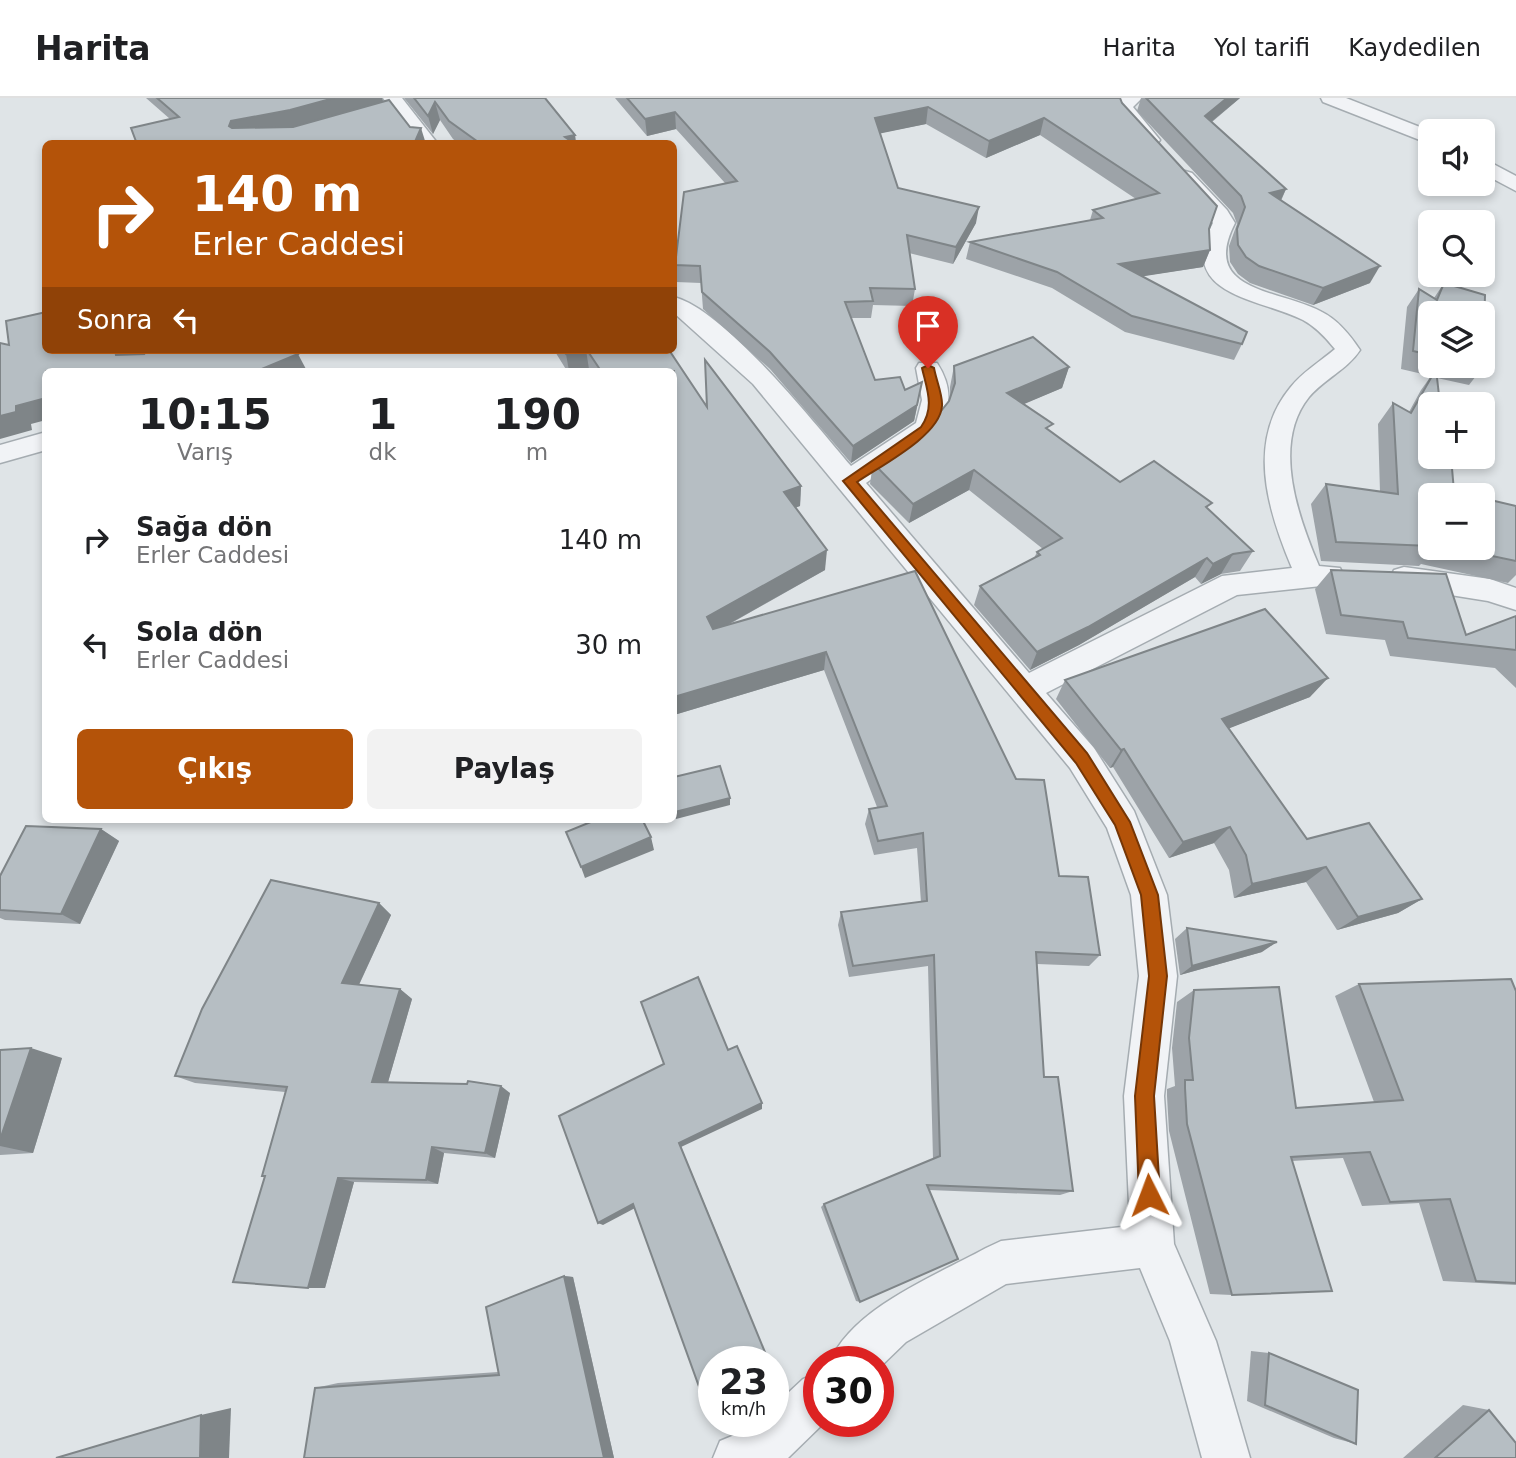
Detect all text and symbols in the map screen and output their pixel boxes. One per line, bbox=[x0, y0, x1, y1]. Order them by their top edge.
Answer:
text: Harita bbox=[35, 29, 151, 68]
text: Harita bbox=[1103, 34, 1176, 62]
text: Yol tarifi bbox=[1214, 34, 1310, 62]
text: Kaydedilen bbox=[1348, 34, 1481, 62]
map controls bbox=[1418, 119, 1495, 560]
button: sound bbox=[1418, 119, 1495, 196]
text: 140 m bbox=[192, 166, 362, 223]
icon: right bbox=[77, 168, 168, 259]
button: search bbox=[1418, 210, 1495, 287]
text: Erler Caddesi bbox=[192, 225, 405, 263]
pin bbox=[898, 296, 958, 368]
icon: left bbox=[167, 301, 205, 339]
button: layers bbox=[1418, 301, 1495, 378]
text: Sonra bbox=[77, 305, 153, 335]
icon: arrive bbox=[909, 307, 947, 345]
text: 10:15 bbox=[138, 390, 272, 439]
text: 1 bbox=[368, 390, 397, 439]
text: 190 bbox=[493, 390, 581, 439]
button: + bbox=[1418, 392, 1495, 469]
text: Varış bbox=[177, 439, 233, 465]
text: dk bbox=[369, 439, 396, 465]
text: m bbox=[526, 439, 548, 465]
button: − bbox=[1418, 483, 1495, 560]
text: Sağa dön bbox=[136, 512, 272, 542]
icon: right bbox=[77, 521, 115, 559]
text: 140 m bbox=[559, 525, 642, 555]
text: Erler Caddesi bbox=[136, 542, 289, 568]
text: Sola dön bbox=[136, 617, 263, 647]
icon: left bbox=[77, 626, 115, 664]
text: 30 m bbox=[575, 630, 642, 660]
text: Erler Caddesi bbox=[136, 647, 289, 673]
button: Çıkış bbox=[77, 729, 353, 809]
button: Paylaş bbox=[367, 729, 642, 809]
position arrow bbox=[1112, 1158, 1186, 1232]
speed limit sign: 30 bbox=[803, 1346, 894, 1437]
text: 23 bbox=[719, 1362, 768, 1402]
text: km/h bbox=[721, 1398, 766, 1419]

